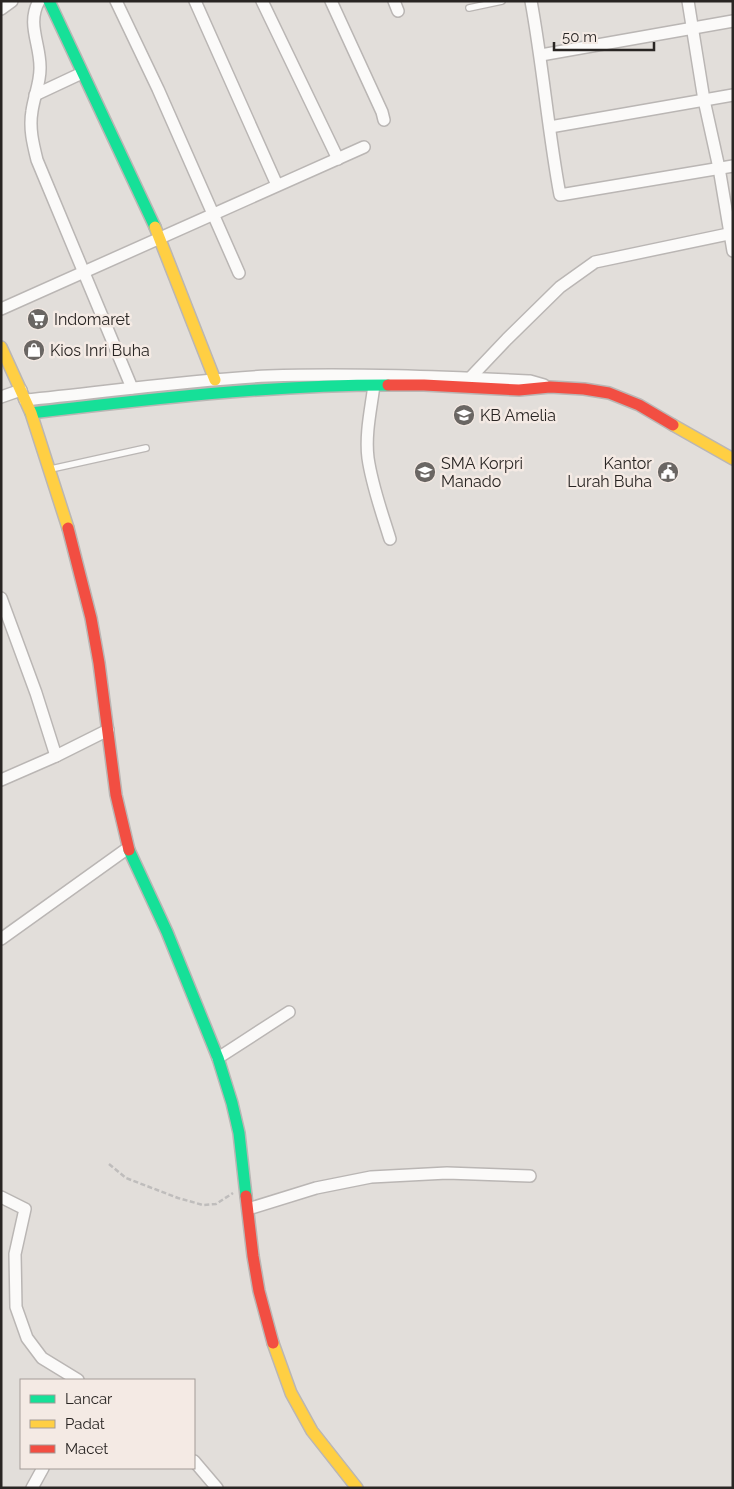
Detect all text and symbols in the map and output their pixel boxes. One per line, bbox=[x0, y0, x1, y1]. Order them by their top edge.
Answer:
scale bar bbox=[554, 20, 654, 52]
text: 50 m bbox=[562, 28, 597, 46]
supermarket icon: Indomaret bbox=[26, 307, 50, 331]
place label: Indomaret bbox=[54, 310, 131, 329]
shop icon: Kios Inri Buha bbox=[22, 338, 46, 362]
place label: Kios Inri Buha bbox=[50, 341, 150, 360]
school or university icon: KB Amelia bbox=[452, 403, 476, 427]
place label: KB Amelia bbox=[480, 406, 556, 425]
place label: SMA Korpri Manado bbox=[441, 454, 523, 491]
place label: Kantor Lurah Buha bbox=[567, 454, 652, 491]
school or university icon: SMA Korpri Manado bbox=[413, 460, 437, 484]
public building icon: Kantor Lurah Buha bbox=[656, 460, 680, 484]
legend bbox=[20, 1379, 195, 1469]
text: Lancar bbox=[65, 1390, 113, 1408]
text: Padat bbox=[65, 1415, 105, 1433]
text: Macet bbox=[65, 1440, 108, 1458]

